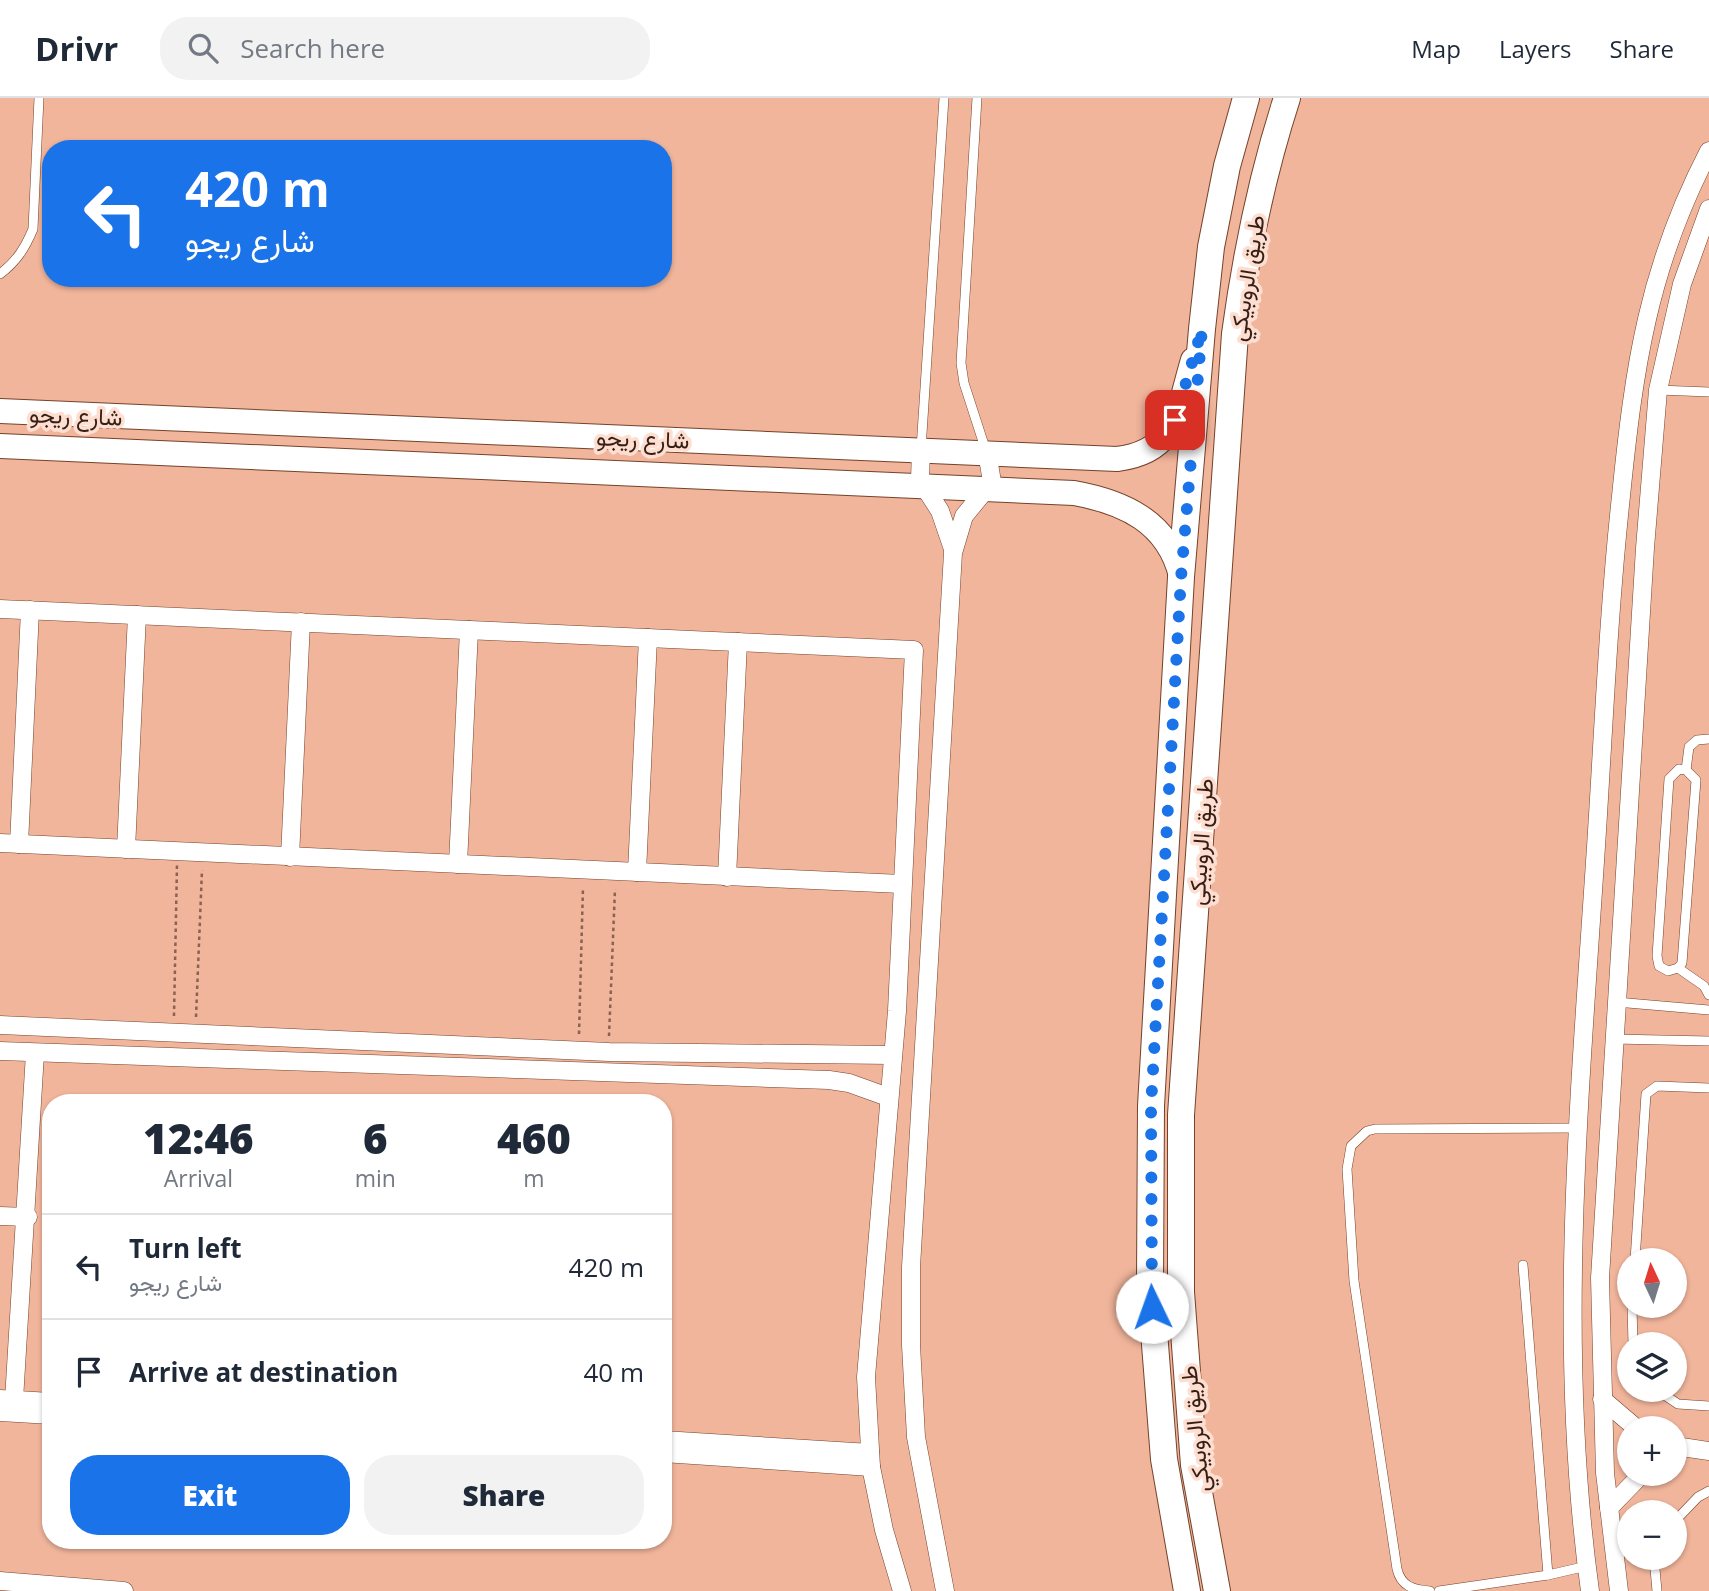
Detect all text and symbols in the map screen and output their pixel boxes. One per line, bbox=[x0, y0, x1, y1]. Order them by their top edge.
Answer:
search box bbox=[160, 17, 650, 80]
text: Drivr bbox=[35, 26, 118, 71]
icon: search bbox=[184, 29, 222, 67]
text: Search here bbox=[240, 30, 385, 66]
text: Map bbox=[1411, 32, 1461, 65]
text: Layers bbox=[1499, 32, 1572, 65]
text: Share bbox=[1610, 32, 1674, 65]
text: 420 m bbox=[185, 155, 330, 221]
icon: left bbox=[70, 168, 161, 259]
street label: طريق الروبيكي bbox=[1220, 213, 1276, 344]
text: شارع ريجو bbox=[185, 218, 315, 261]
pin bbox=[1145, 390, 1205, 450]
street label: شارع ريجو bbox=[29, 397, 123, 434]
icon: arrive bbox=[1156, 401, 1194, 439]
street label: شارع ريجو bbox=[596, 420, 690, 457]
street label: طريق الروبيكي bbox=[1180, 777, 1224, 907]
text: 12:46 bbox=[143, 1109, 254, 1166]
text: 6 bbox=[363, 1109, 388, 1166]
text: 460 bbox=[497, 1109, 571, 1166]
text: Arrival bbox=[164, 1162, 233, 1194]
text: min bbox=[355, 1162, 396, 1194]
text: m bbox=[523, 1162, 545, 1194]
text: Turn left bbox=[129, 1230, 241, 1266]
icon: left bbox=[70, 1248, 108, 1286]
north arrow bbox=[1617, 1248, 1687, 1318]
map controls bbox=[1617, 1248, 1687, 1570]
text: 420 m bbox=[569, 1249, 644, 1285]
text: شارع ريجو bbox=[129, 1266, 222, 1298]
position arrow bbox=[1115, 1270, 1189, 1344]
button: layers bbox=[1617, 1332, 1687, 1402]
icon: arrive bbox=[70, 1353, 108, 1391]
text: Arrive at destination bbox=[129, 1354, 398, 1390]
text: 40 m bbox=[583, 1354, 644, 1390]
street label: طريق الروبيكي bbox=[1171, 1364, 1221, 1494]
button: + bbox=[1617, 1416, 1687, 1486]
button: Exit bbox=[70, 1455, 350, 1535]
button: Share bbox=[364, 1455, 644, 1535]
button: − bbox=[1617, 1500, 1687, 1570]

